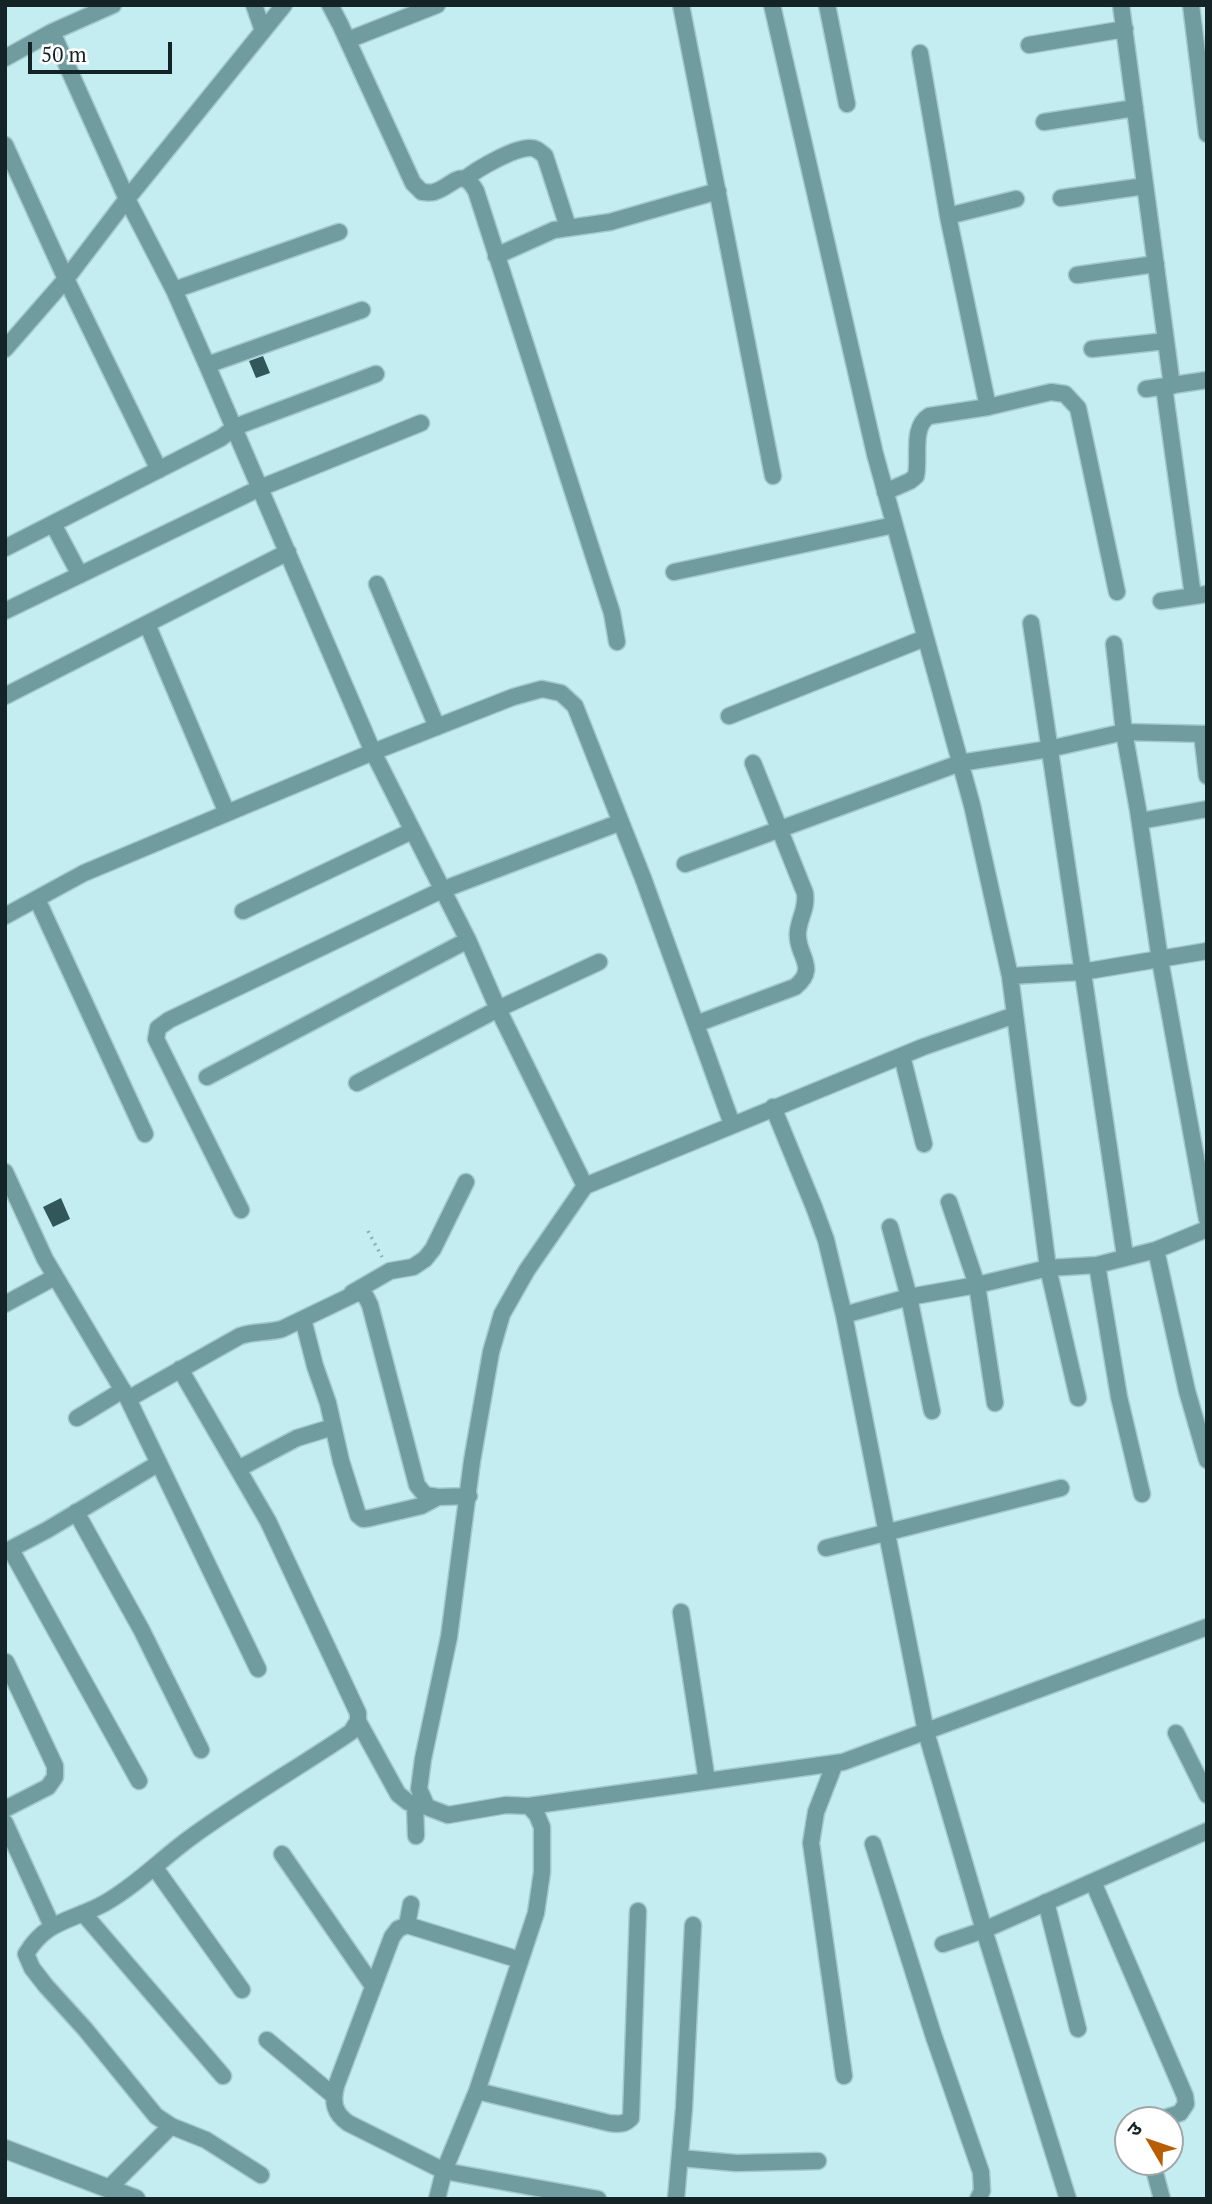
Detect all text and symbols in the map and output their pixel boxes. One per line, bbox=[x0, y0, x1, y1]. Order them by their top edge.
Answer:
scale bar bbox=[32, 28, 175, 72]
text: 50 m bbox=[41, 40, 87, 68]
north arrow bbox=[1114, 2106, 1184, 2176]
text: उ bbox=[1121, 2117, 1147, 2141]

